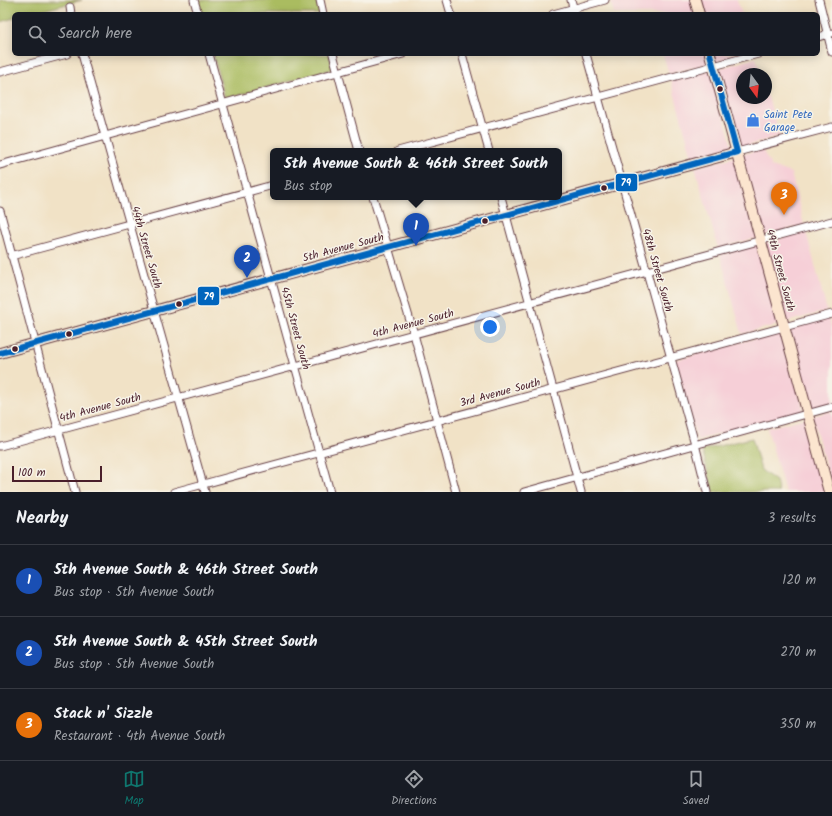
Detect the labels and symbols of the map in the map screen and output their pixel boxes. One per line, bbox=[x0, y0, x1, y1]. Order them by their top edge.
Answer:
north arrow bbox=[736, 68, 772, 104]
unlabelled marker bbox=[715, 84, 725, 94]
place label: Saint Pete Garage bbox=[764, 106, 812, 137]
shop icon: Saint Pete Garage bbox=[745, 112, 761, 128]
line badge: 79 bbox=[615, 173, 638, 192]
text: 79 bbox=[621, 174, 632, 192]
pin: 3 bbox=[771, 182, 797, 215]
unlabelled marker bbox=[599, 183, 609, 193]
street label: 44th Street South bbox=[126, 204, 166, 291]
pin: 1 bbox=[403, 213, 429, 246]
unlabelled marker bbox=[480, 216, 490, 226]
street label: 48th Street South bbox=[637, 227, 678, 314]
street label: 49th Street South bbox=[760, 227, 800, 314]
street label: 5th Avenue South bbox=[301, 228, 386, 267]
pin: 2 bbox=[234, 245, 260, 278]
street label: 45th Street South bbox=[275, 285, 315, 372]
line badge: 79 bbox=[197, 286, 220, 306]
text: 79 bbox=[204, 288, 215, 306]
unlabelled marker bbox=[174, 299, 184, 309]
street label: 4th Avenue South bbox=[371, 304, 456, 343]
your location bbox=[480, 317, 500, 337]
unlabelled marker bbox=[64, 329, 74, 339]
unlabelled marker bbox=[10, 344, 20, 354]
street label: 3rd Avenue South bbox=[458, 374, 543, 412]
street label: 4th Avenue South bbox=[58, 388, 143, 427]
scale bar bbox=[12, 464, 102, 483]

